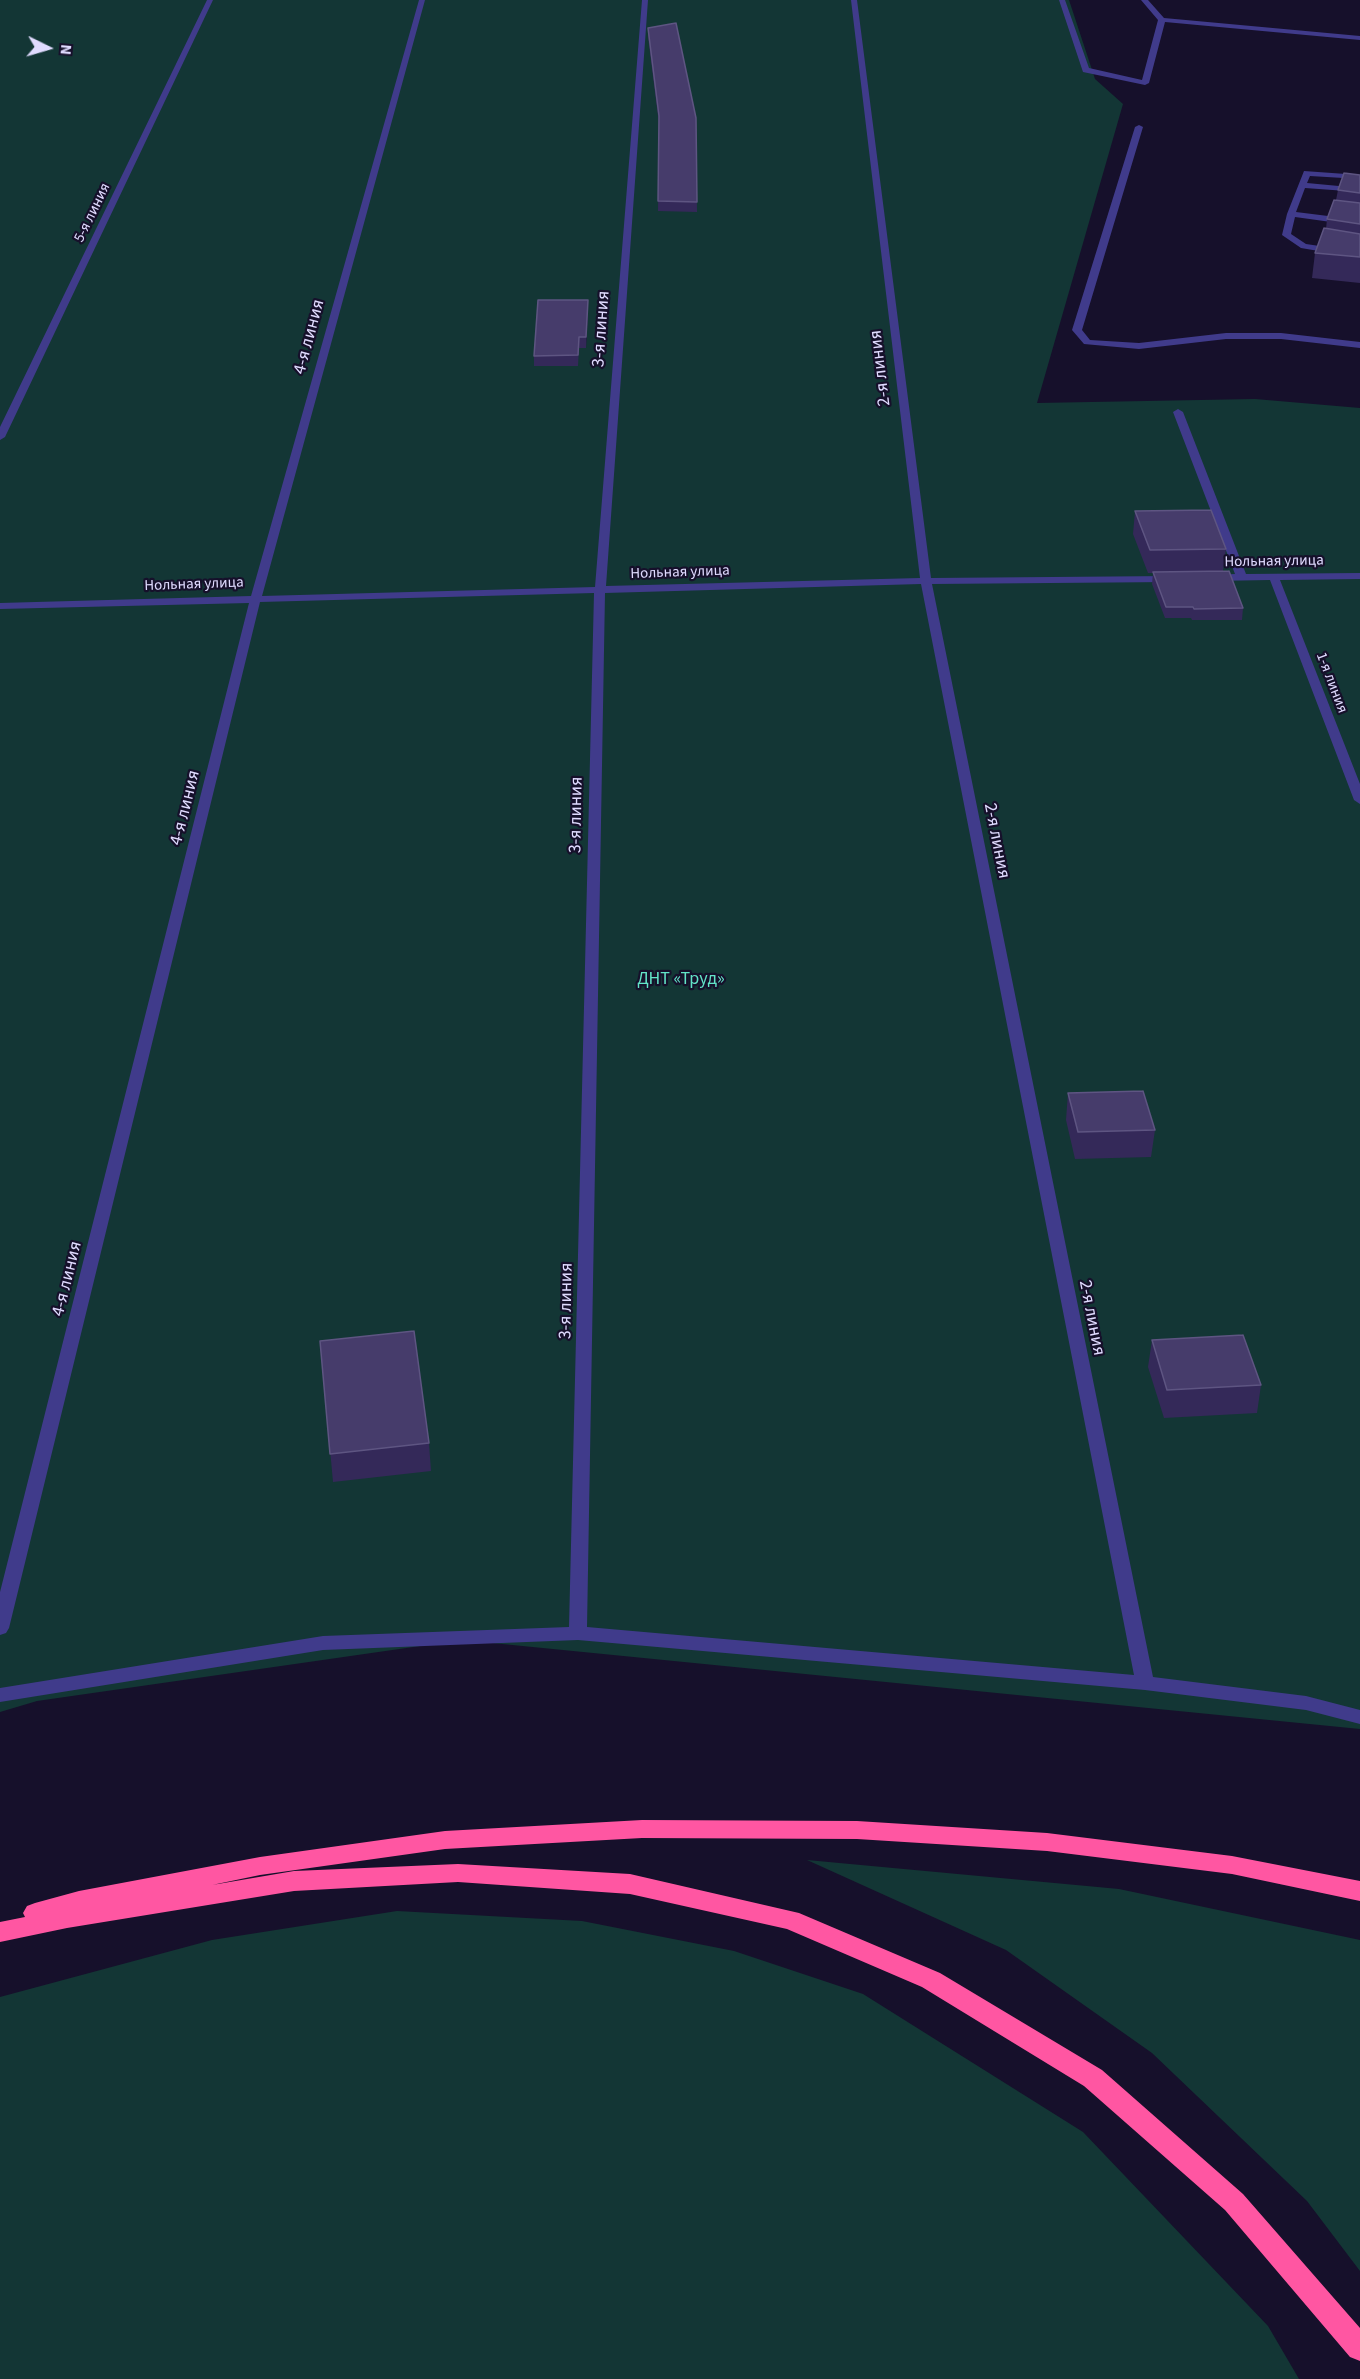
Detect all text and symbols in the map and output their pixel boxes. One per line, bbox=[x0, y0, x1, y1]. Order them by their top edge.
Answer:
north arrow bbox=[18, 18, 78, 78]
text: N bbox=[55, 43, 77, 56]
street label: 5-я линия bbox=[71, 180, 115, 246]
street label: 3-я линия bbox=[589, 290, 615, 368]
street label: 4-я линия bbox=[290, 297, 330, 377]
street label: 2-я линия bbox=[866, 329, 896, 407]
street label: Нольная улица bbox=[1224, 552, 1324, 572]
street label: Нольная улица bbox=[630, 562, 730, 584]
street label: Нольная улица bbox=[144, 574, 244, 596]
street label: 1-я линия bbox=[1311, 650, 1351, 716]
street label: 4-я линия bbox=[166, 768, 206, 848]
street label: 3-я линия bbox=[566, 777, 588, 853]
street label: 2-я линия bbox=[978, 801, 1014, 881]
park label: ДНТ «Труд» bbox=[637, 969, 725, 991]
street label: 4-я линия bbox=[48, 1239, 88, 1319]
street label: 3-я линия bbox=[556, 1263, 578, 1339]
street label: 2-я линия bbox=[1073, 1278, 1109, 1358]

